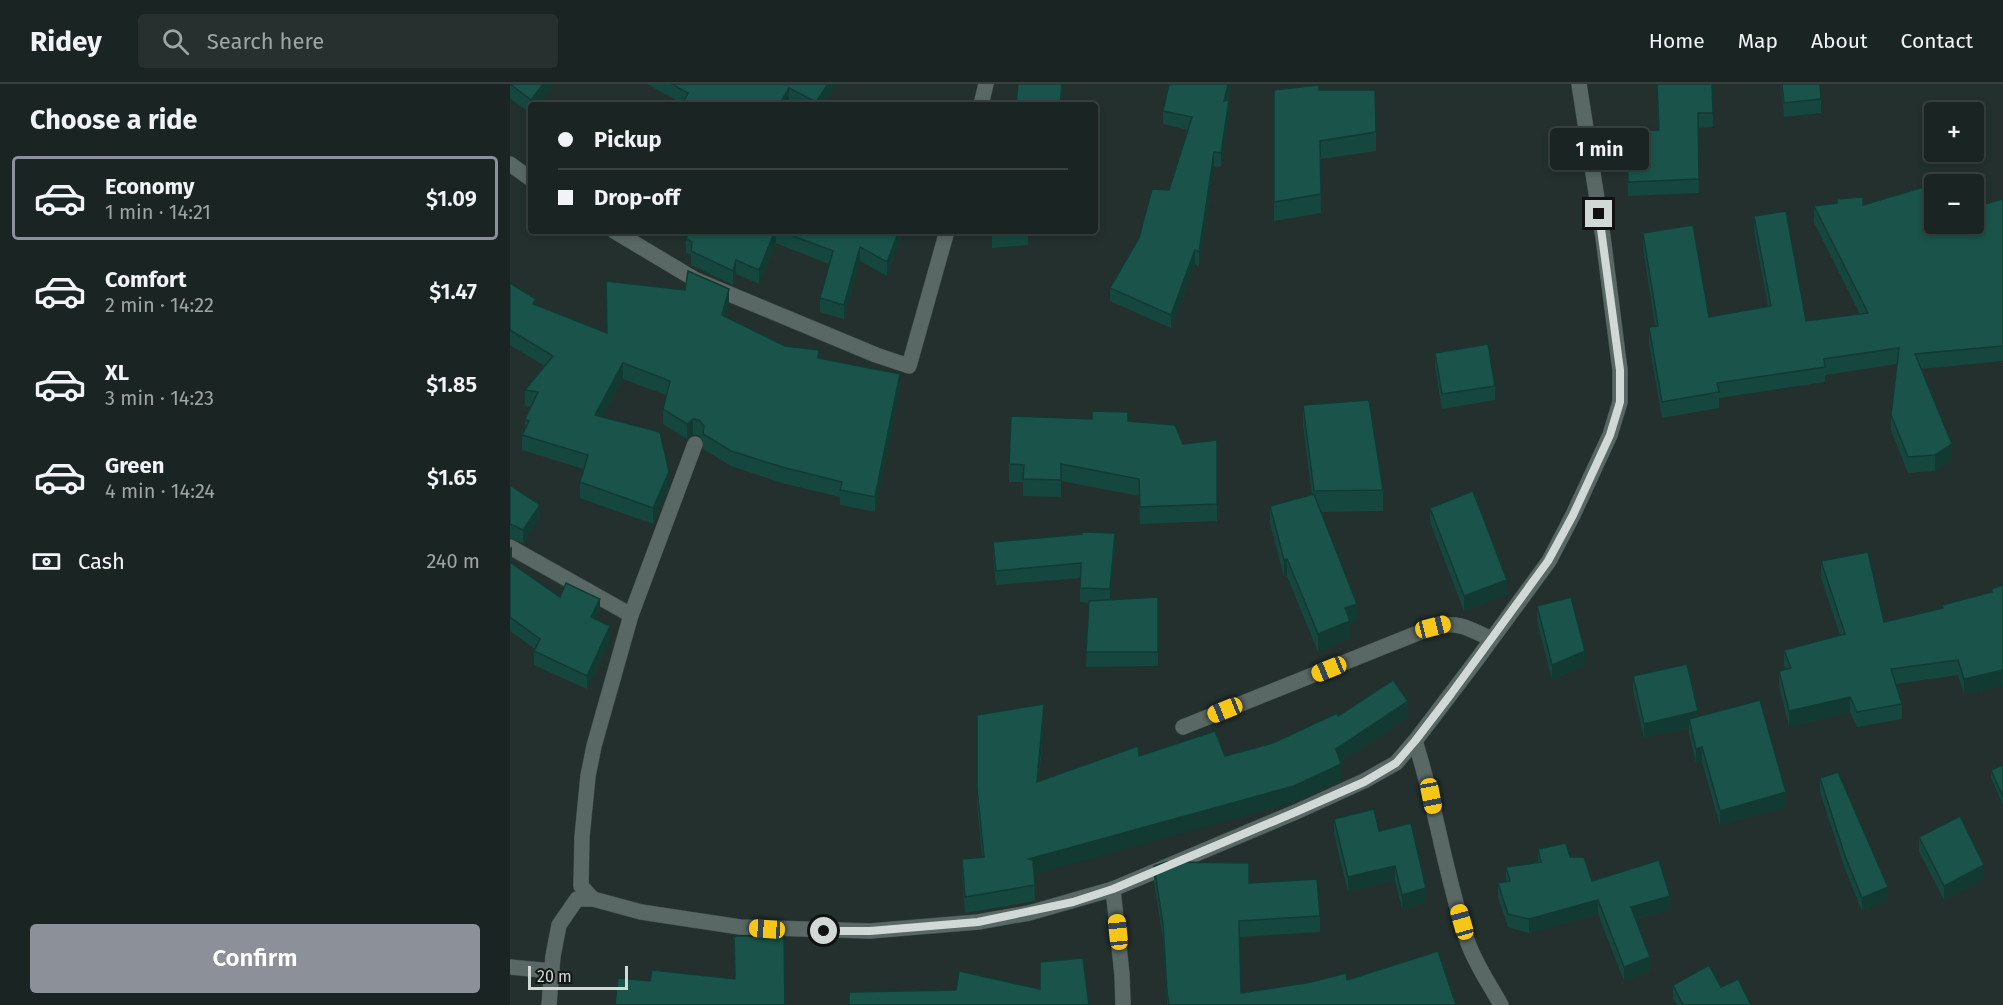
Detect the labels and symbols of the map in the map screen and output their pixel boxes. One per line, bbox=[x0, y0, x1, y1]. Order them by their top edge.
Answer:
callout: 1 min bbox=[1550, 127, 1648, 169]
route end bbox=[1585, 200, 1612, 227]
car bbox=[1413, 614, 1453, 640]
car bbox=[1309, 654, 1349, 684]
car bbox=[1205, 695, 1245, 725]
car bbox=[1419, 777, 1443, 815]
car bbox=[1448, 902, 1476, 942]
car bbox=[1107, 913, 1129, 951]
route start bbox=[810, 917, 837, 944]
car bbox=[748, 919, 786, 939]
scale bar bbox=[528, 963, 628, 990]

